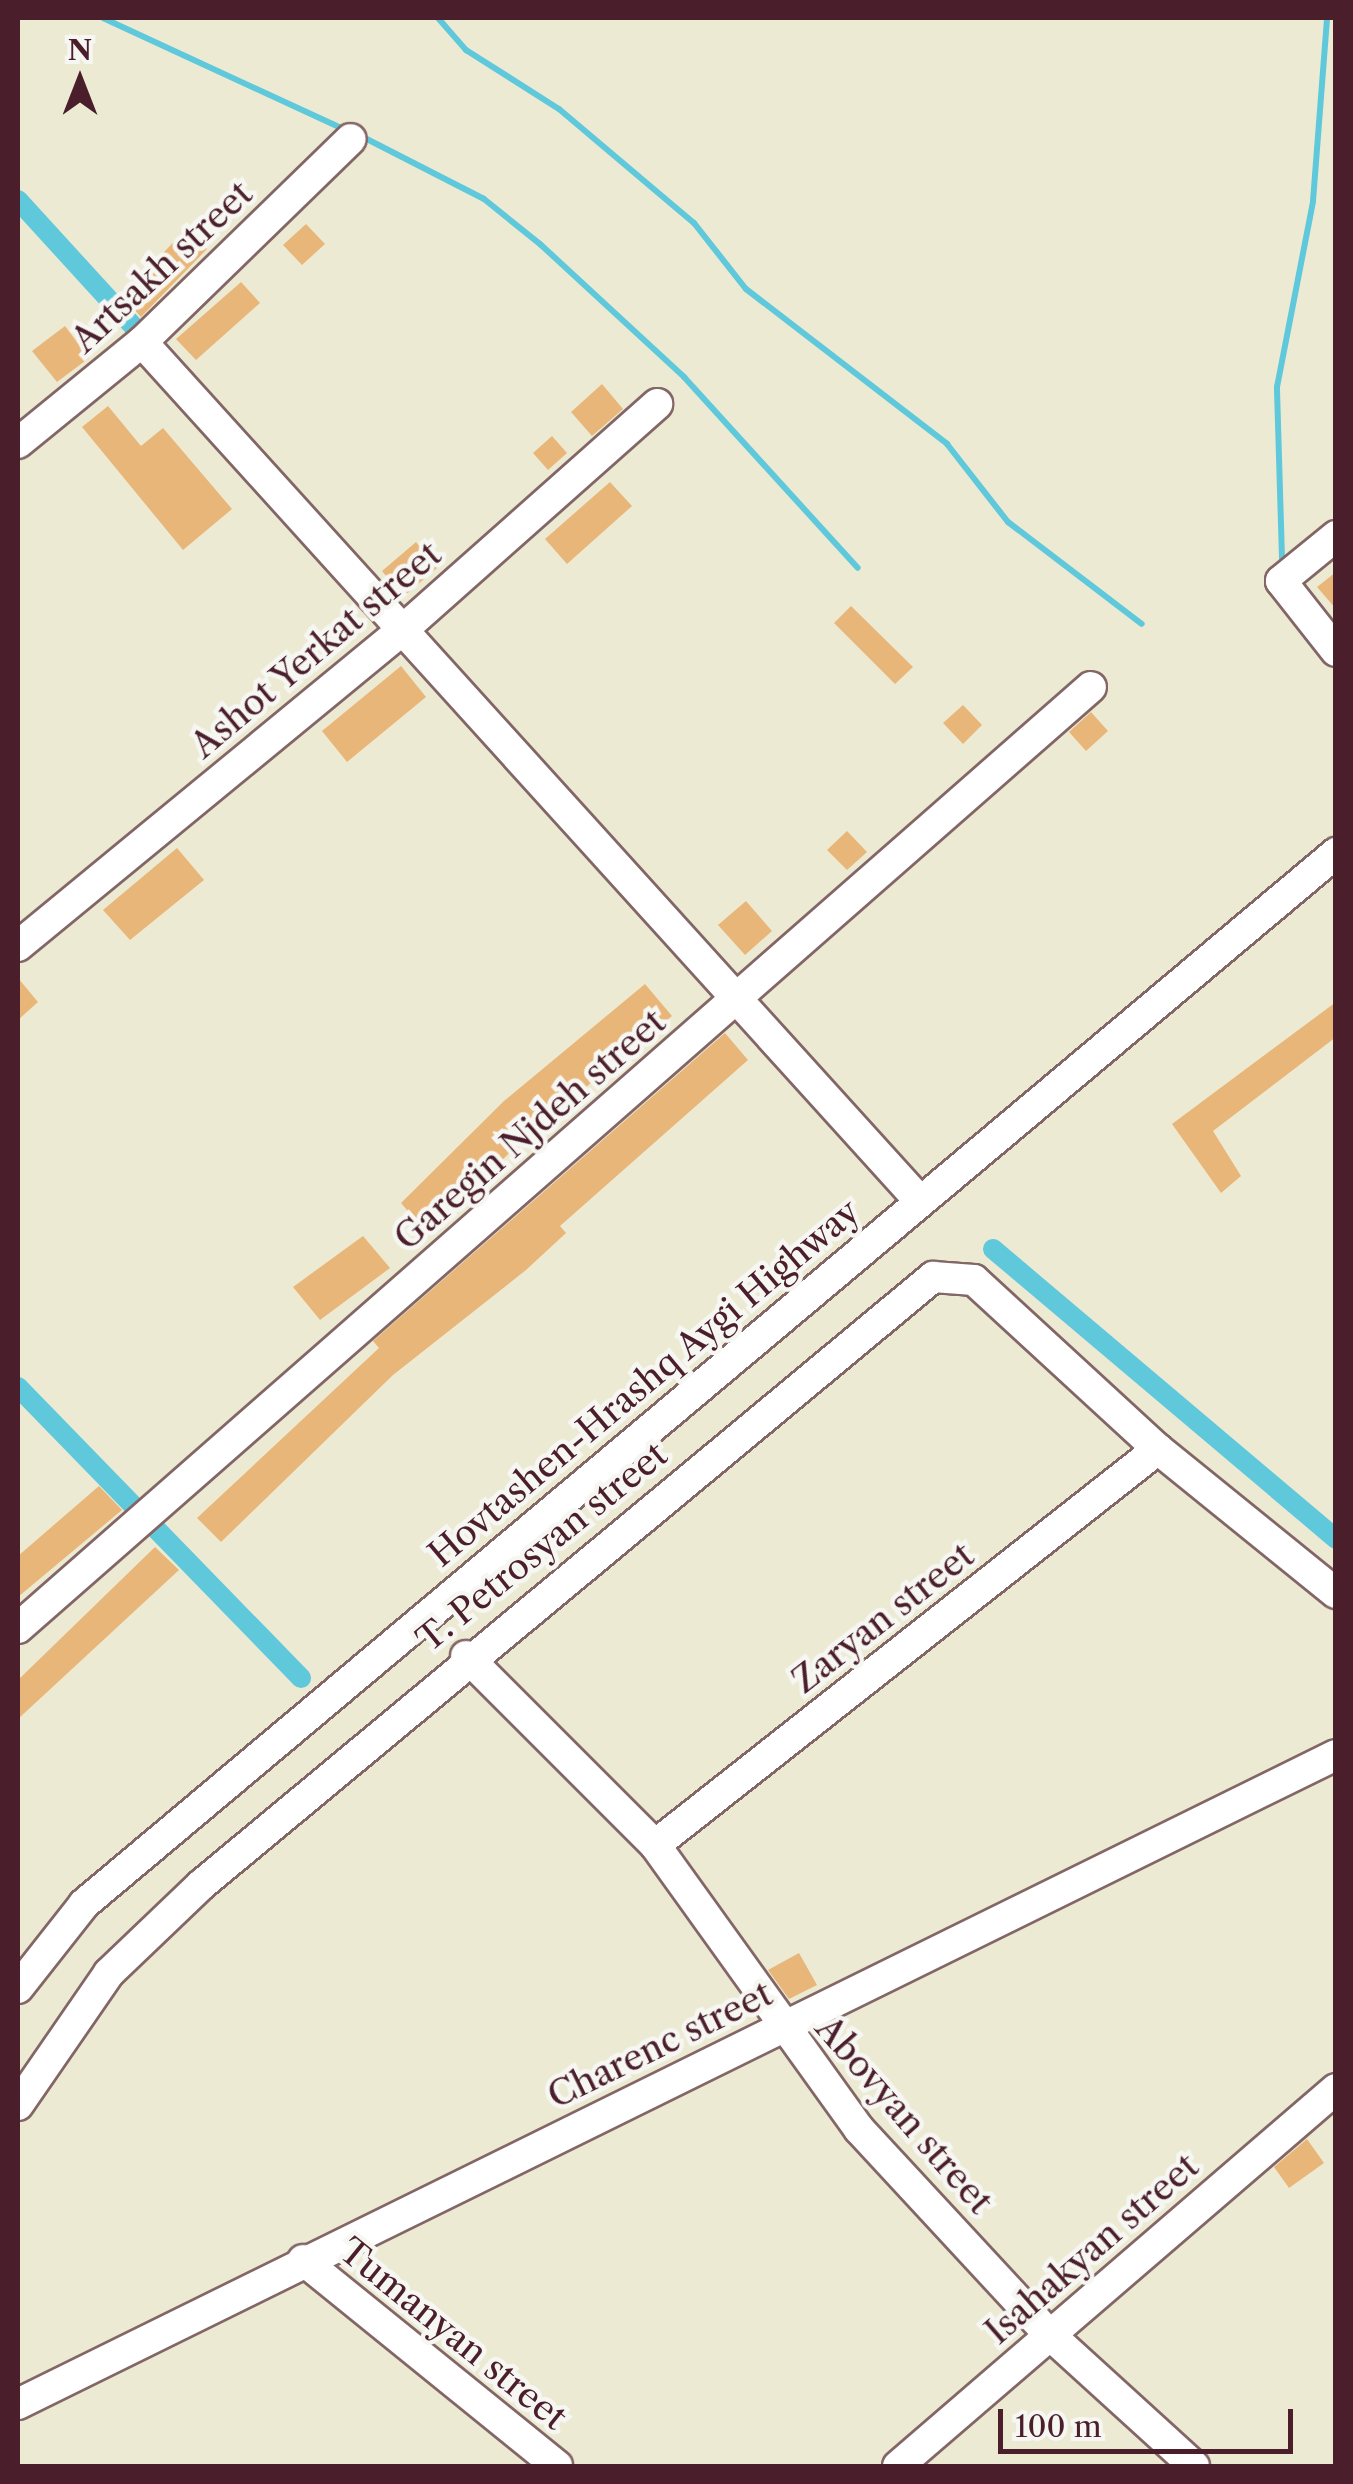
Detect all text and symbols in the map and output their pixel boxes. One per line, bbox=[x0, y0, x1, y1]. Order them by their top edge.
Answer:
north arrow bbox=[30, 30, 130, 130]
text: N bbox=[68, 33, 92, 67]
street label: Artsakh street bbox=[63, 173, 261, 361]
street label: Ashot Yerkat street bbox=[182, 533, 450, 767]
street label: Garegin Njdeh street bbox=[386, 1001, 674, 1259]
street label: Hovtashen-Hrashq Aygi Highway bbox=[420, 1190, 868, 1576]
street label: T. Petrosyan street bbox=[409, 1433, 675, 1661]
street label: Zaryan street bbox=[784, 1534, 982, 1702]
street label: Charenc street bbox=[541, 1973, 779, 2117]
street label: Abovyan street bbox=[807, 2008, 1001, 2222]
street label: Isahakyan street bbox=[977, 2145, 1207, 2353]
street label: Tumanyan street bbox=[331, 2230, 575, 2438]
scale bar bbox=[1003, 2389, 1298, 2451]
text: 100 m bbox=[1015, 2408, 1102, 2445]

